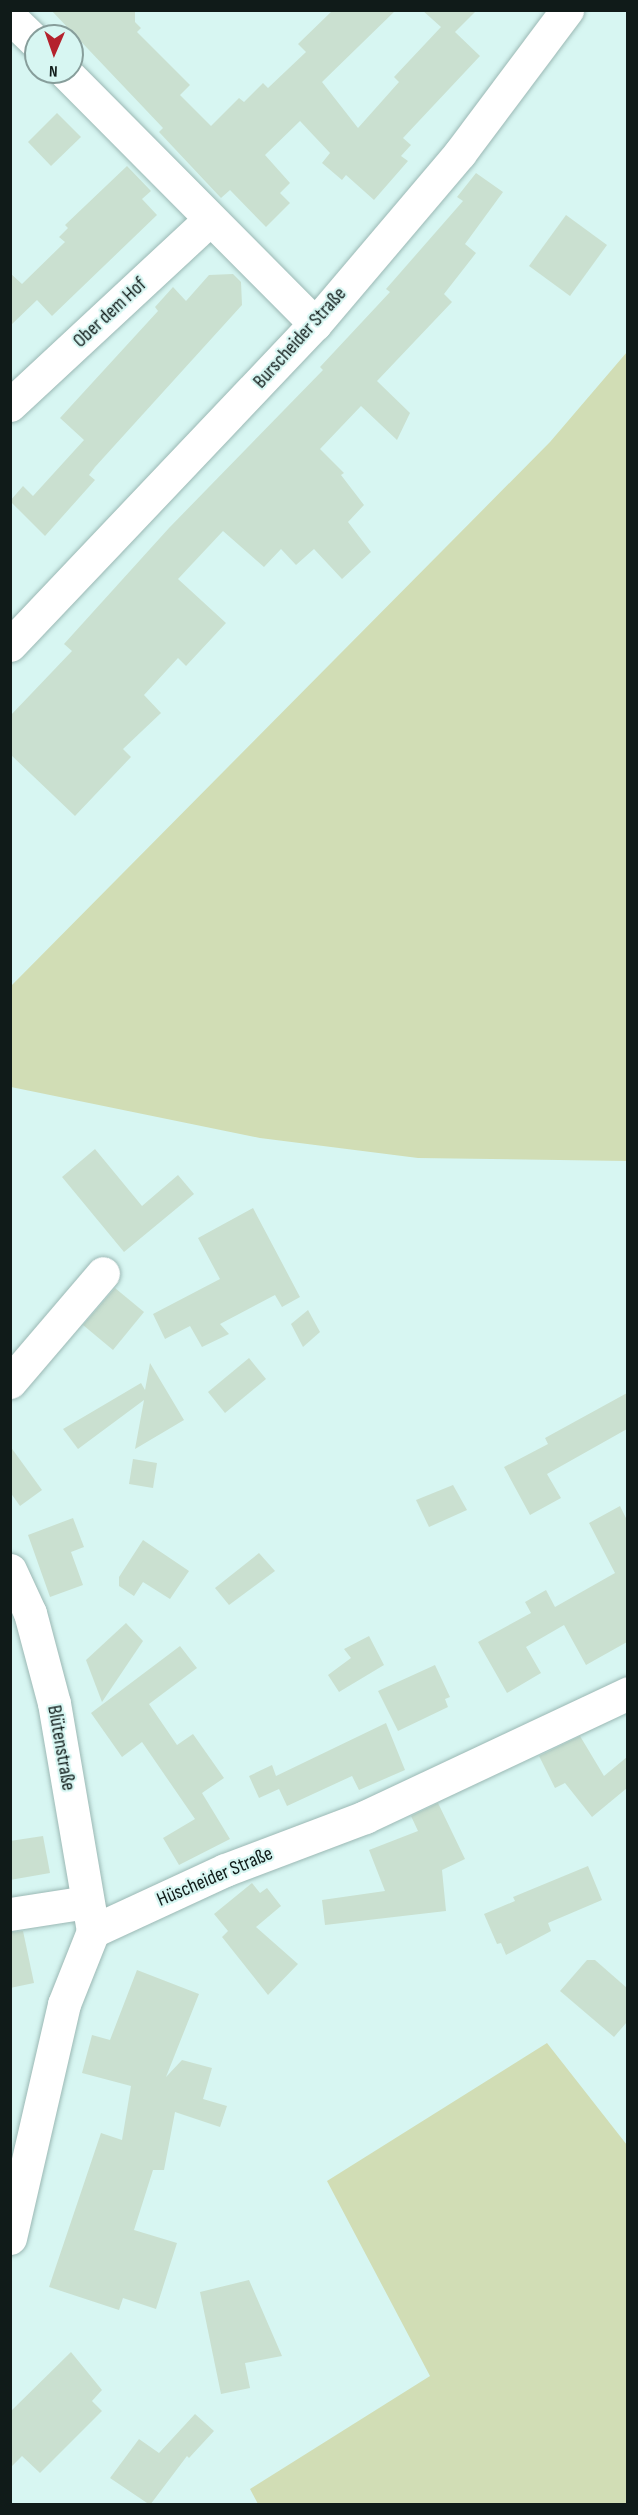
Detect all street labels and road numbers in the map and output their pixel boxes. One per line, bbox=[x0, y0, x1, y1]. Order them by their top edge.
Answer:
street label: Ober dem Hof bbox=[68, 273, 152, 353]
street label: Burscheider Straße bbox=[248, 283, 352, 393]
street label: Blütenstraße bbox=[42, 1703, 80, 1793]
street label: Hüscheider Straße bbox=[153, 1842, 277, 1912]

